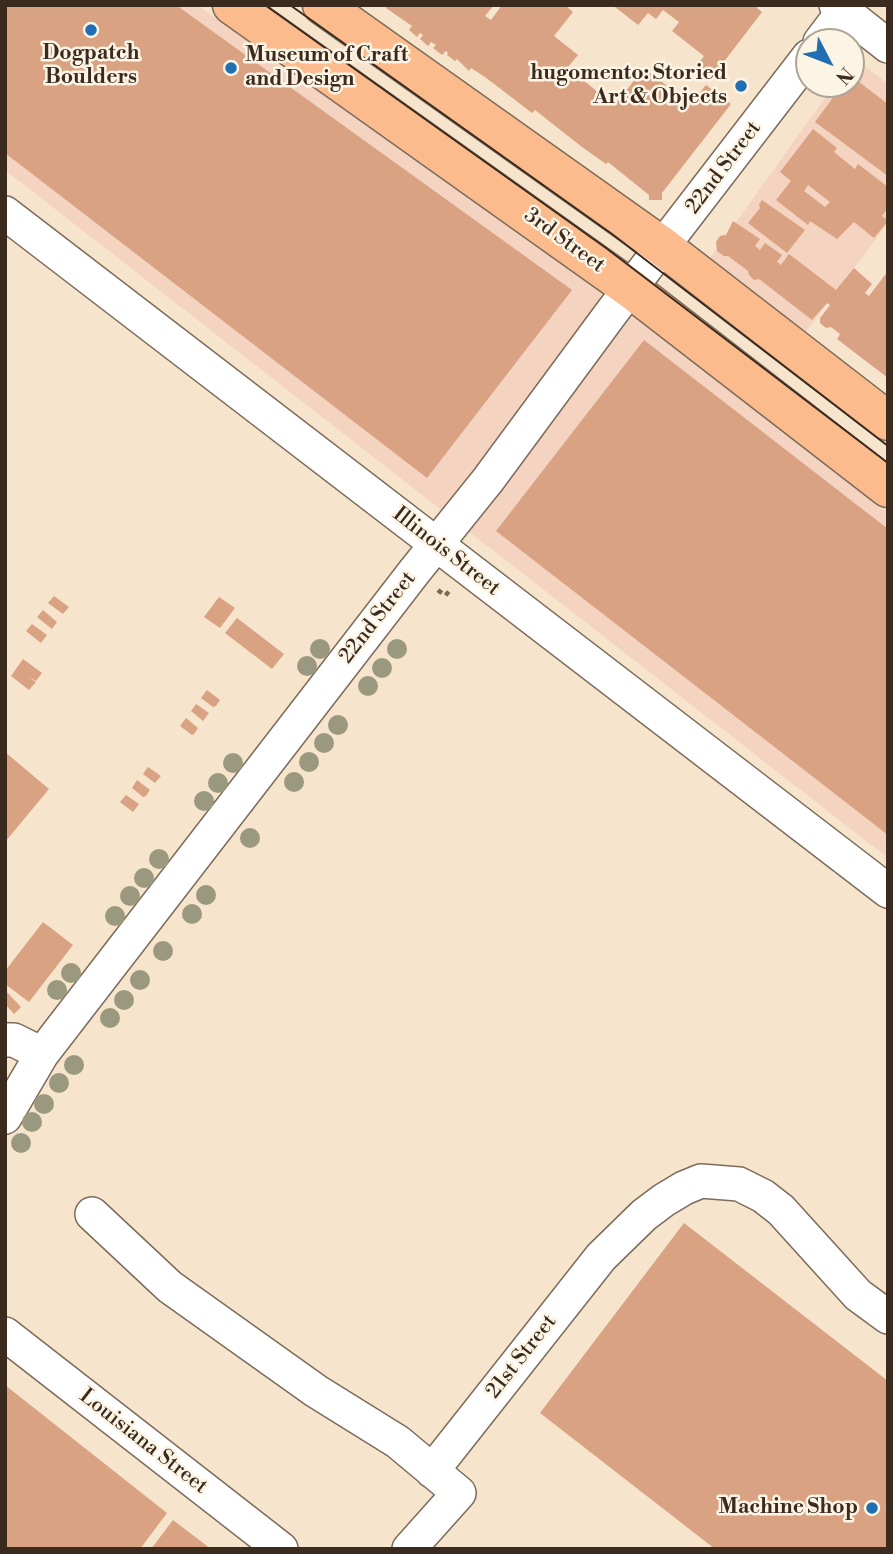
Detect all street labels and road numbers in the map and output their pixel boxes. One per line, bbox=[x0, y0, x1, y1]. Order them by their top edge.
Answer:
street label: 22nd Street bbox=[681, 117, 767, 219]
street label: 3rd Street bbox=[519, 203, 609, 279]
street label: Illinois Street bbox=[387, 502, 505, 602]
street label: 22nd Street bbox=[334, 567, 422, 669]
street label: 21st Street bbox=[481, 1310, 563, 1404]
street label: Louisiana Street bbox=[74, 1384, 212, 1500]

